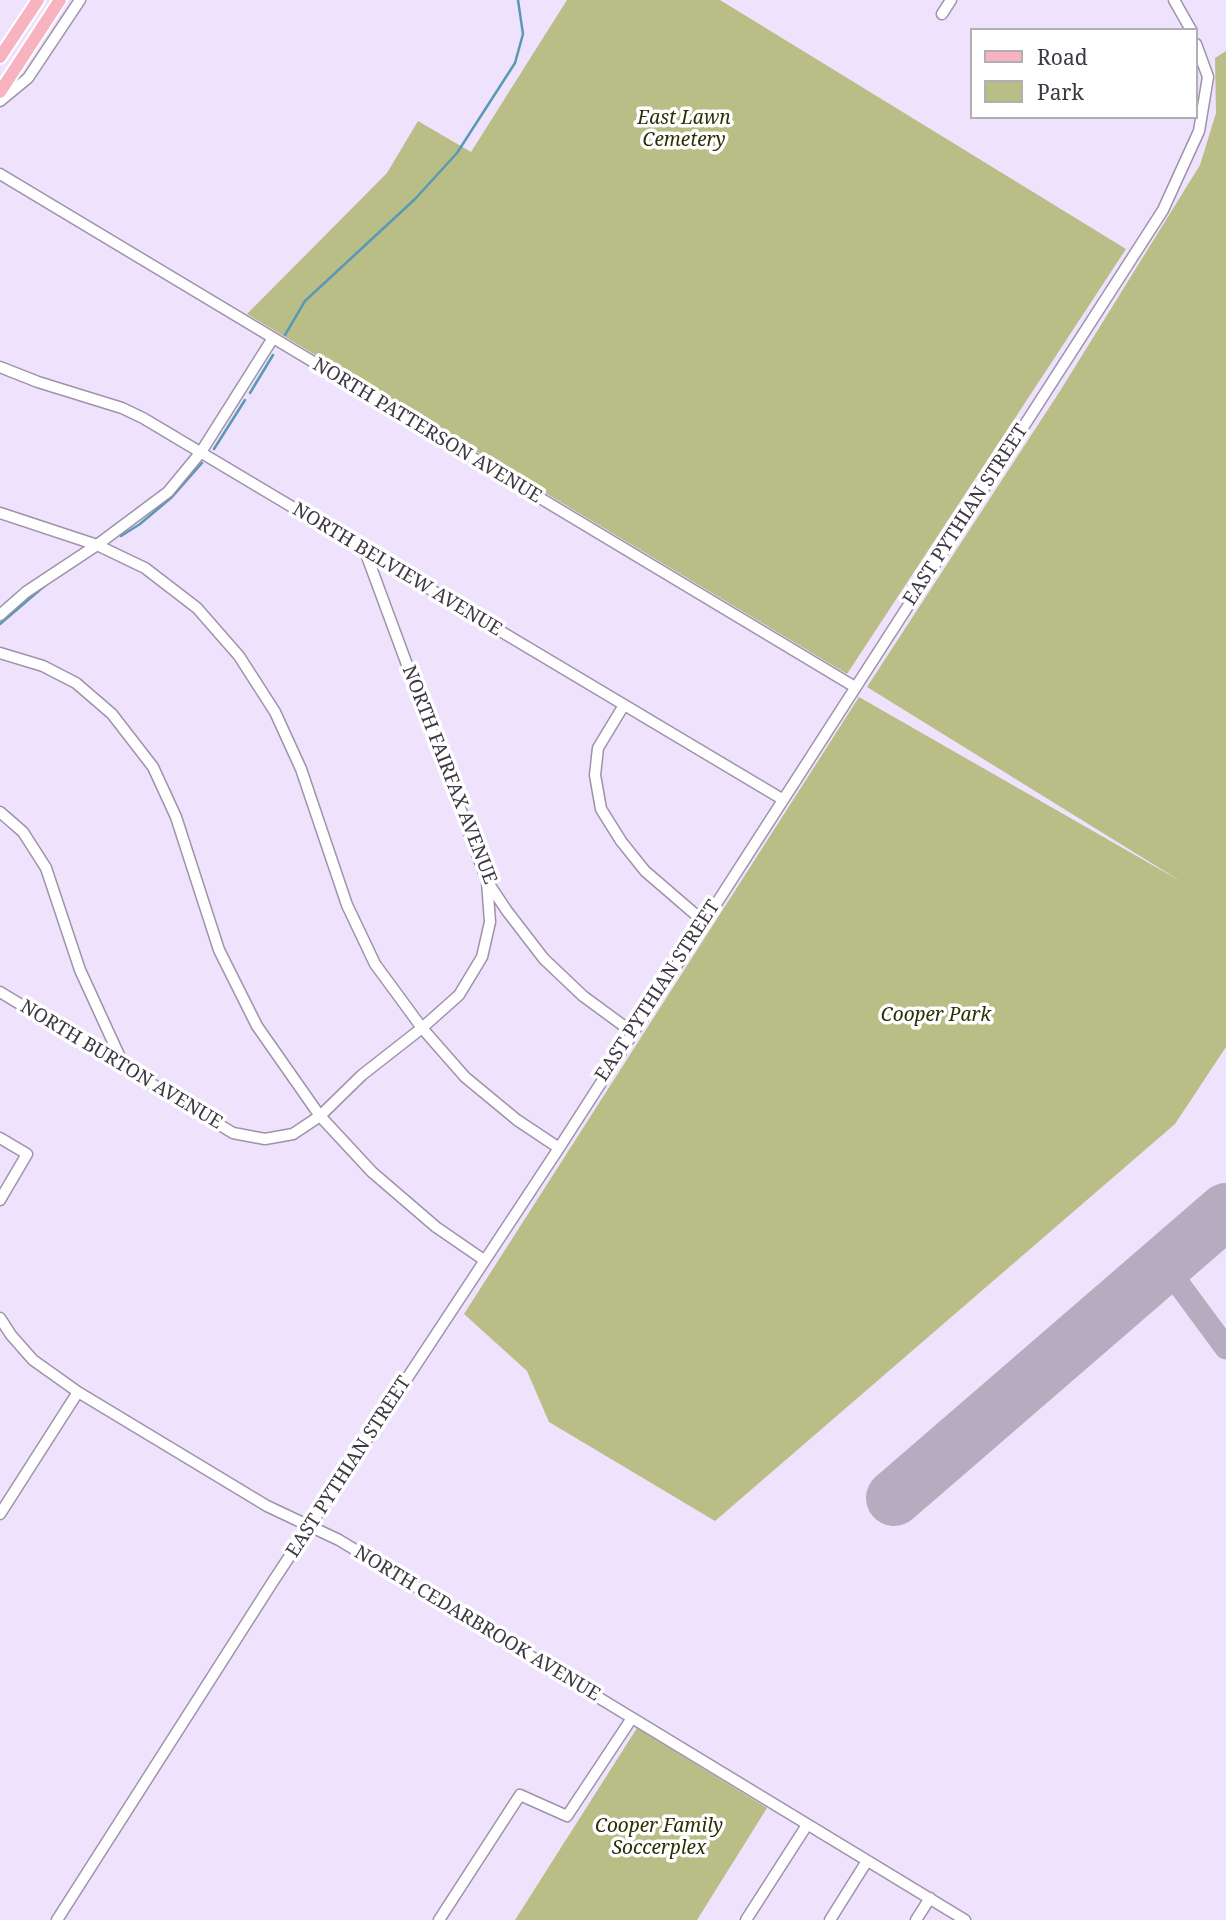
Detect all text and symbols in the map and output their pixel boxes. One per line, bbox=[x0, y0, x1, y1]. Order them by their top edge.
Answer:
legend bbox=[970, 28, 1198, 119]
text: Road bbox=[1037, 43, 1088, 71]
text: Park bbox=[1037, 78, 1084, 106]
park label: East Lawn Cemetery bbox=[637, 108, 731, 152]
street label: NORTH PATTERSON AVENUE bbox=[308, 353, 546, 509]
street label: EAST PYTHIAN STREET bbox=[899, 420, 1033, 610]
street label: NORTH BELVIEW AVENUE bbox=[288, 498, 506, 642]
street label: NORTH FAIRFAX AVENUE bbox=[397, 662, 501, 888]
street label: EAST PYTHIAN STREET bbox=[591, 896, 725, 1086]
street label: NORTH BURTON AVENUE bbox=[16, 996, 226, 1134]
park label: Cooper Park bbox=[881, 1005, 991, 1027]
street label: EAST PYTHIAN STREET bbox=[282, 1372, 416, 1562]
street label: NORTH CEDARBROOK AVENUE bbox=[350, 1541, 604, 1707]
park label: Cooper Family Soccerplex bbox=[595, 1816, 723, 1860]

